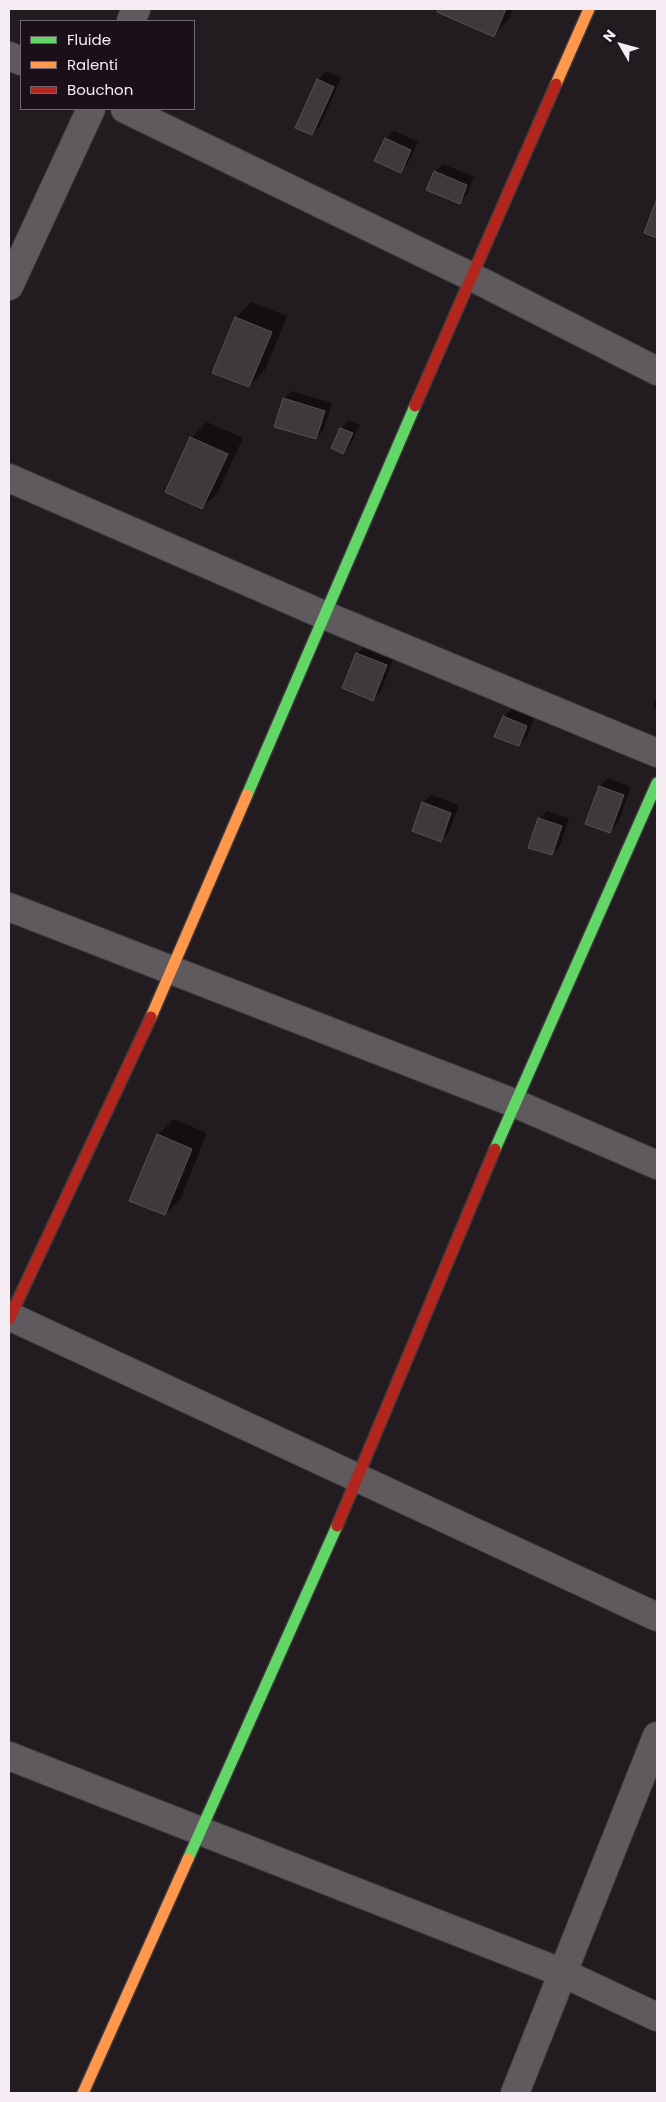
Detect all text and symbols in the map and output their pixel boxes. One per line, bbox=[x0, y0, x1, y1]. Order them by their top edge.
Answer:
legend bbox=[20, 20, 195, 110]
north arrow bbox=[596, 20, 646, 70]
text: N bbox=[598, 25, 620, 46]
text: Fluide bbox=[67, 29, 111, 50]
text: Ralenti bbox=[67, 54, 118, 75]
text: Bouchon bbox=[67, 79, 133, 100]

